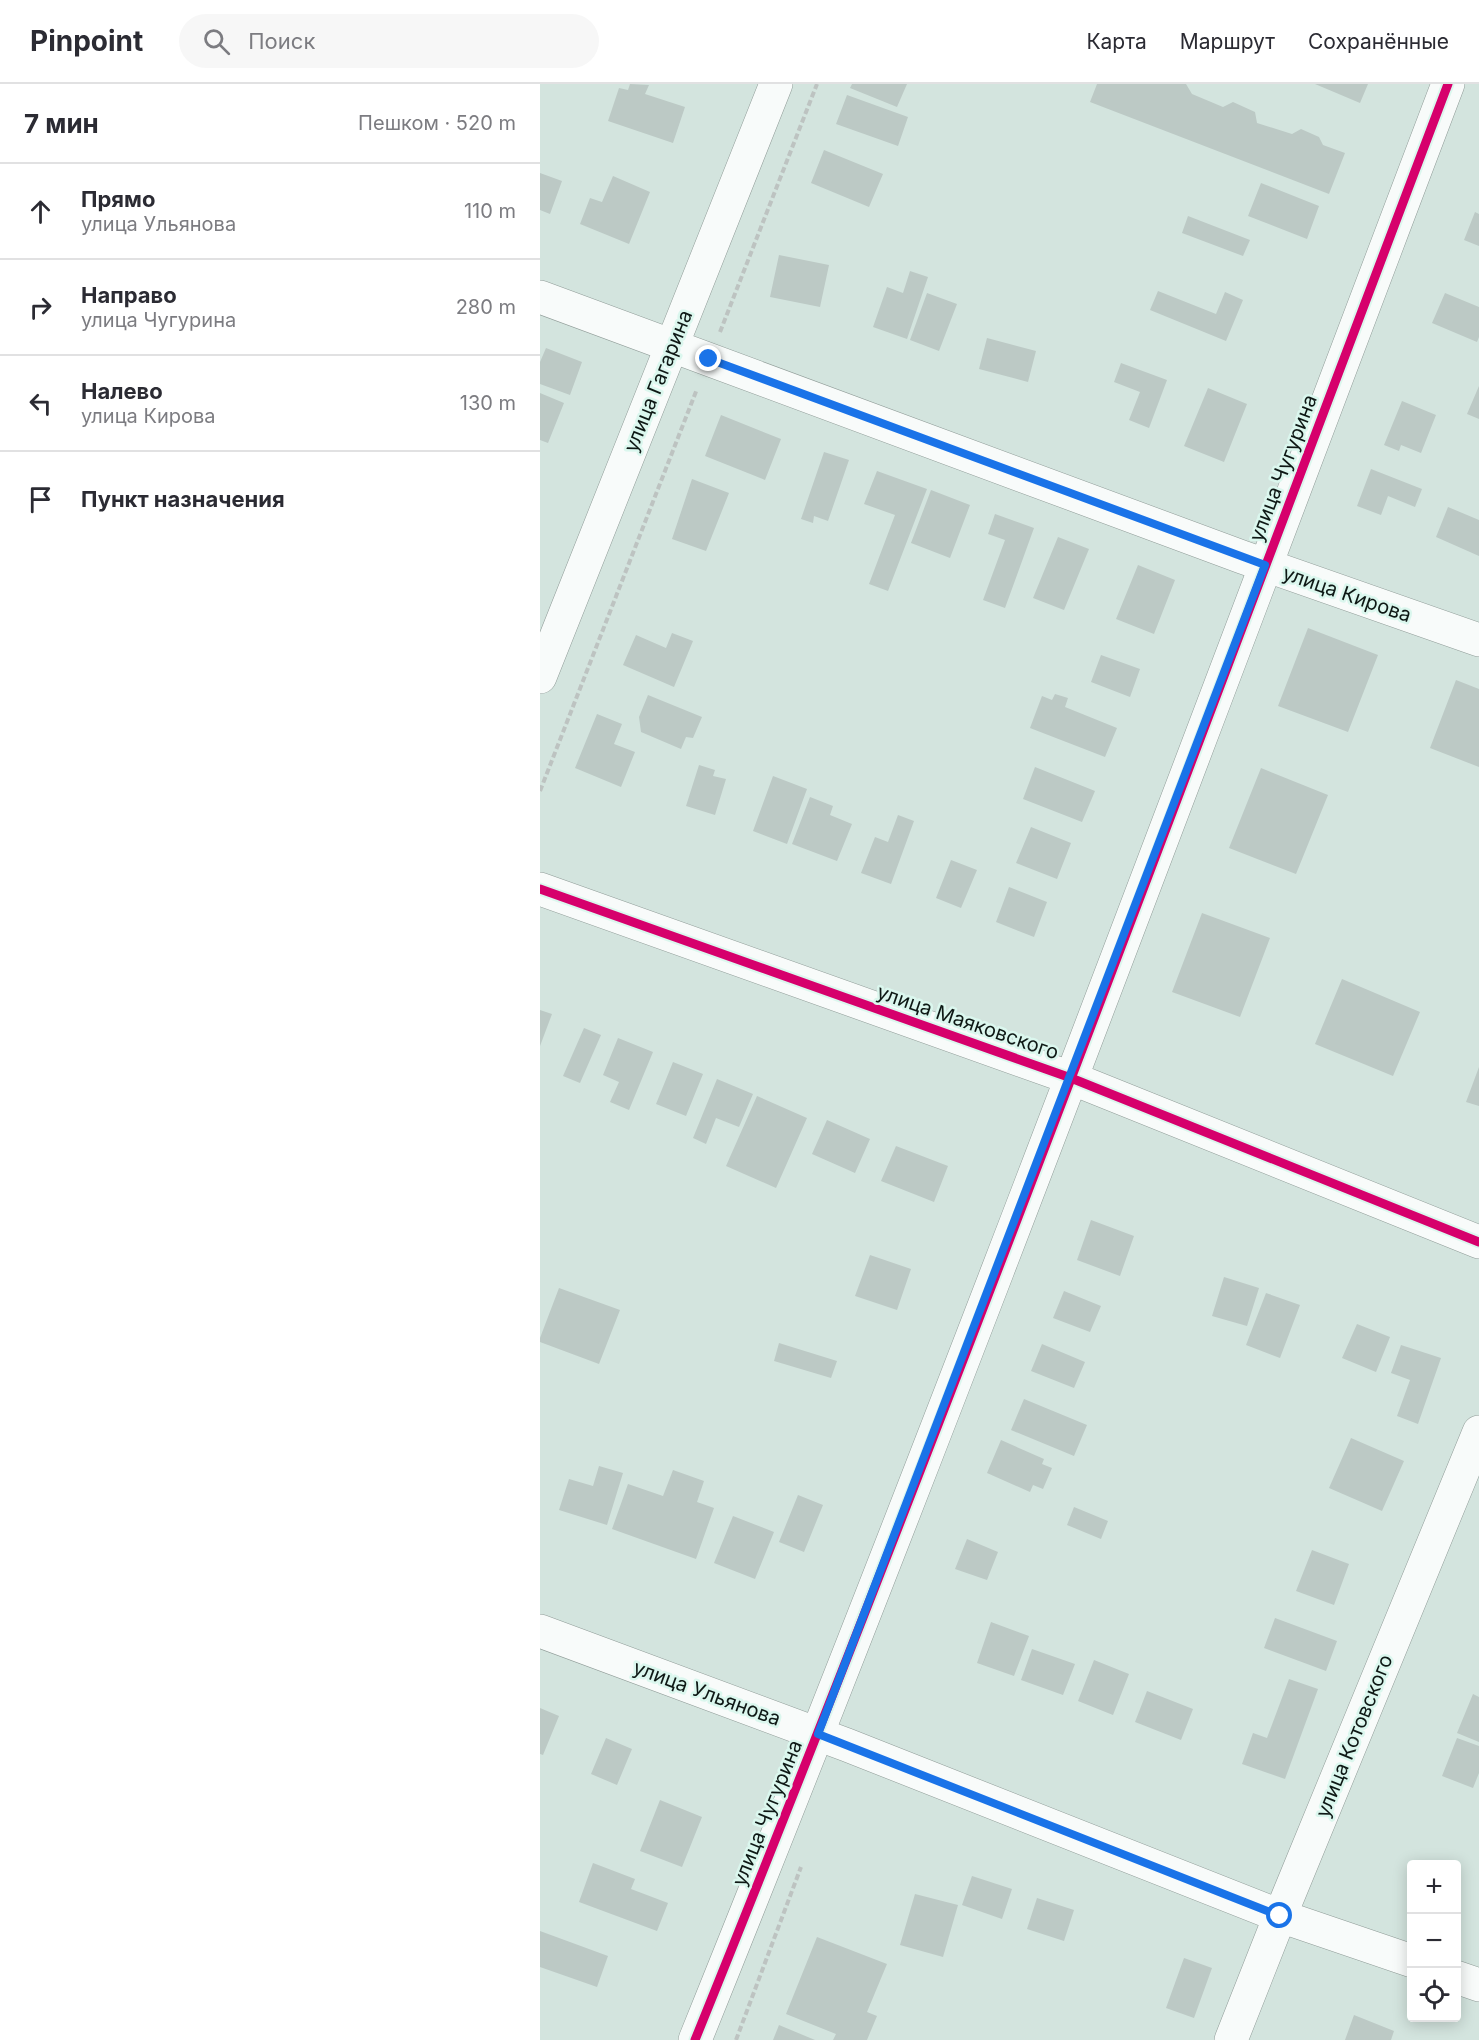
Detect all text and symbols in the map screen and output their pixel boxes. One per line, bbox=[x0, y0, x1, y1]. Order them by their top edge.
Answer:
search box bbox=[179, 14, 599, 68]
text: Pinpoint bbox=[30, 24, 143, 58]
icon: search bbox=[200, 25, 233, 58]
text: Поиск bbox=[248, 28, 315, 54]
text: Карта bbox=[1086, 29, 1147, 54]
text: Маршрут bbox=[1180, 29, 1275, 54]
text: Сохранённые bbox=[1308, 29, 1449, 54]
text: 7 мин bbox=[24, 108, 99, 139]
text: Пешком · 520 m bbox=[358, 111, 516, 135]
text: Прямо bbox=[81, 186, 155, 212]
icon: ahead bbox=[24, 195, 57, 228]
text: 110 m bbox=[464, 199, 516, 223]
text: улица Ульянова bbox=[81, 212, 236, 236]
text: Направо bbox=[81, 282, 177, 308]
icon: right bbox=[24, 291, 57, 324]
text: 280 m bbox=[456, 295, 516, 319]
street label: улица Гагарина bbox=[619, 307, 697, 455]
text: улица Чугурина bbox=[81, 308, 236, 332]
route end bbox=[695, 345, 721, 371]
text: Налево bbox=[81, 378, 163, 404]
icon: left bbox=[24, 387, 57, 420]
text: 130 m bbox=[460, 391, 516, 415]
street label: улица Чугурина bbox=[1244, 391, 1322, 545]
text: улица Кирова bbox=[81, 404, 216, 428]
icon: arrive bbox=[24, 483, 57, 516]
text: Пункт назначения bbox=[81, 486, 285, 512]
street label: улица Кирова bbox=[1280, 561, 1414, 627]
street label: улица Маяковского bbox=[874, 980, 1062, 1064]
street label: улица Котовского bbox=[1310, 1651, 1398, 1821]
street label: улица Ульянова bbox=[630, 1655, 784, 1731]
street label: улица Чугурина bbox=[727, 1737, 807, 1889]
map controls bbox=[1407, 1860, 1461, 2022]
button: + bbox=[1407, 1860, 1461, 1914]
route start bbox=[1266, 1902, 1292, 1928]
button: − bbox=[1407, 1914, 1461, 1968]
button: locate bbox=[1407, 1968, 1461, 2022]

